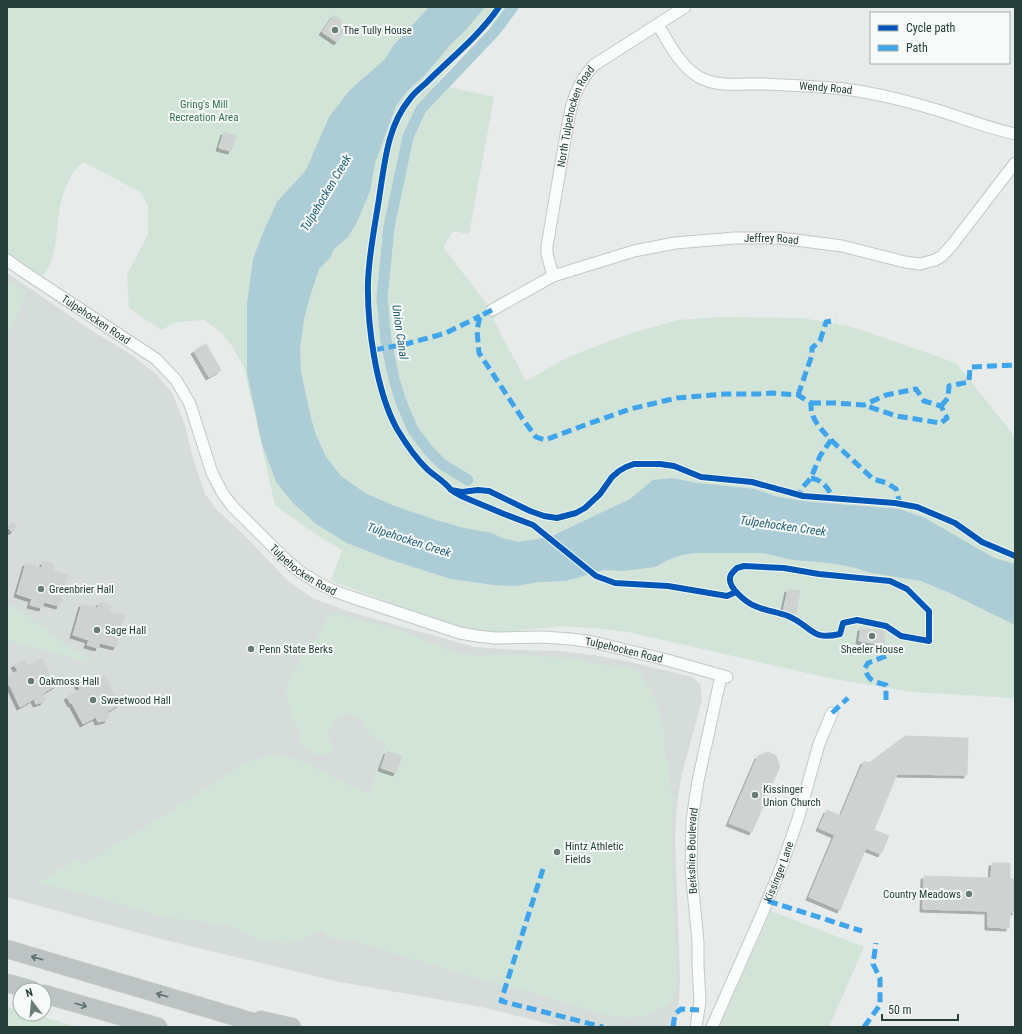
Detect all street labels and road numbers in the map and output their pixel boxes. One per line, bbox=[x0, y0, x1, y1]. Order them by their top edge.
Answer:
street label: North Tulpehocken Road bbox=[554, 63, 597, 168]
street label: Wendy Road bbox=[799, 79, 853, 97]
street label: Jeffrey Road bbox=[744, 232, 800, 247]
street label: Tulpehocken Road bbox=[59, 292, 133, 347]
street label: Tulpehocken Road bbox=[267, 541, 339, 598]
street label: Tulpehocken Road bbox=[584, 635, 664, 665]
street label: Berkshire Boulevard bbox=[684, 807, 700, 894]
street label: Kissinger Lane bbox=[761, 840, 796, 904]

